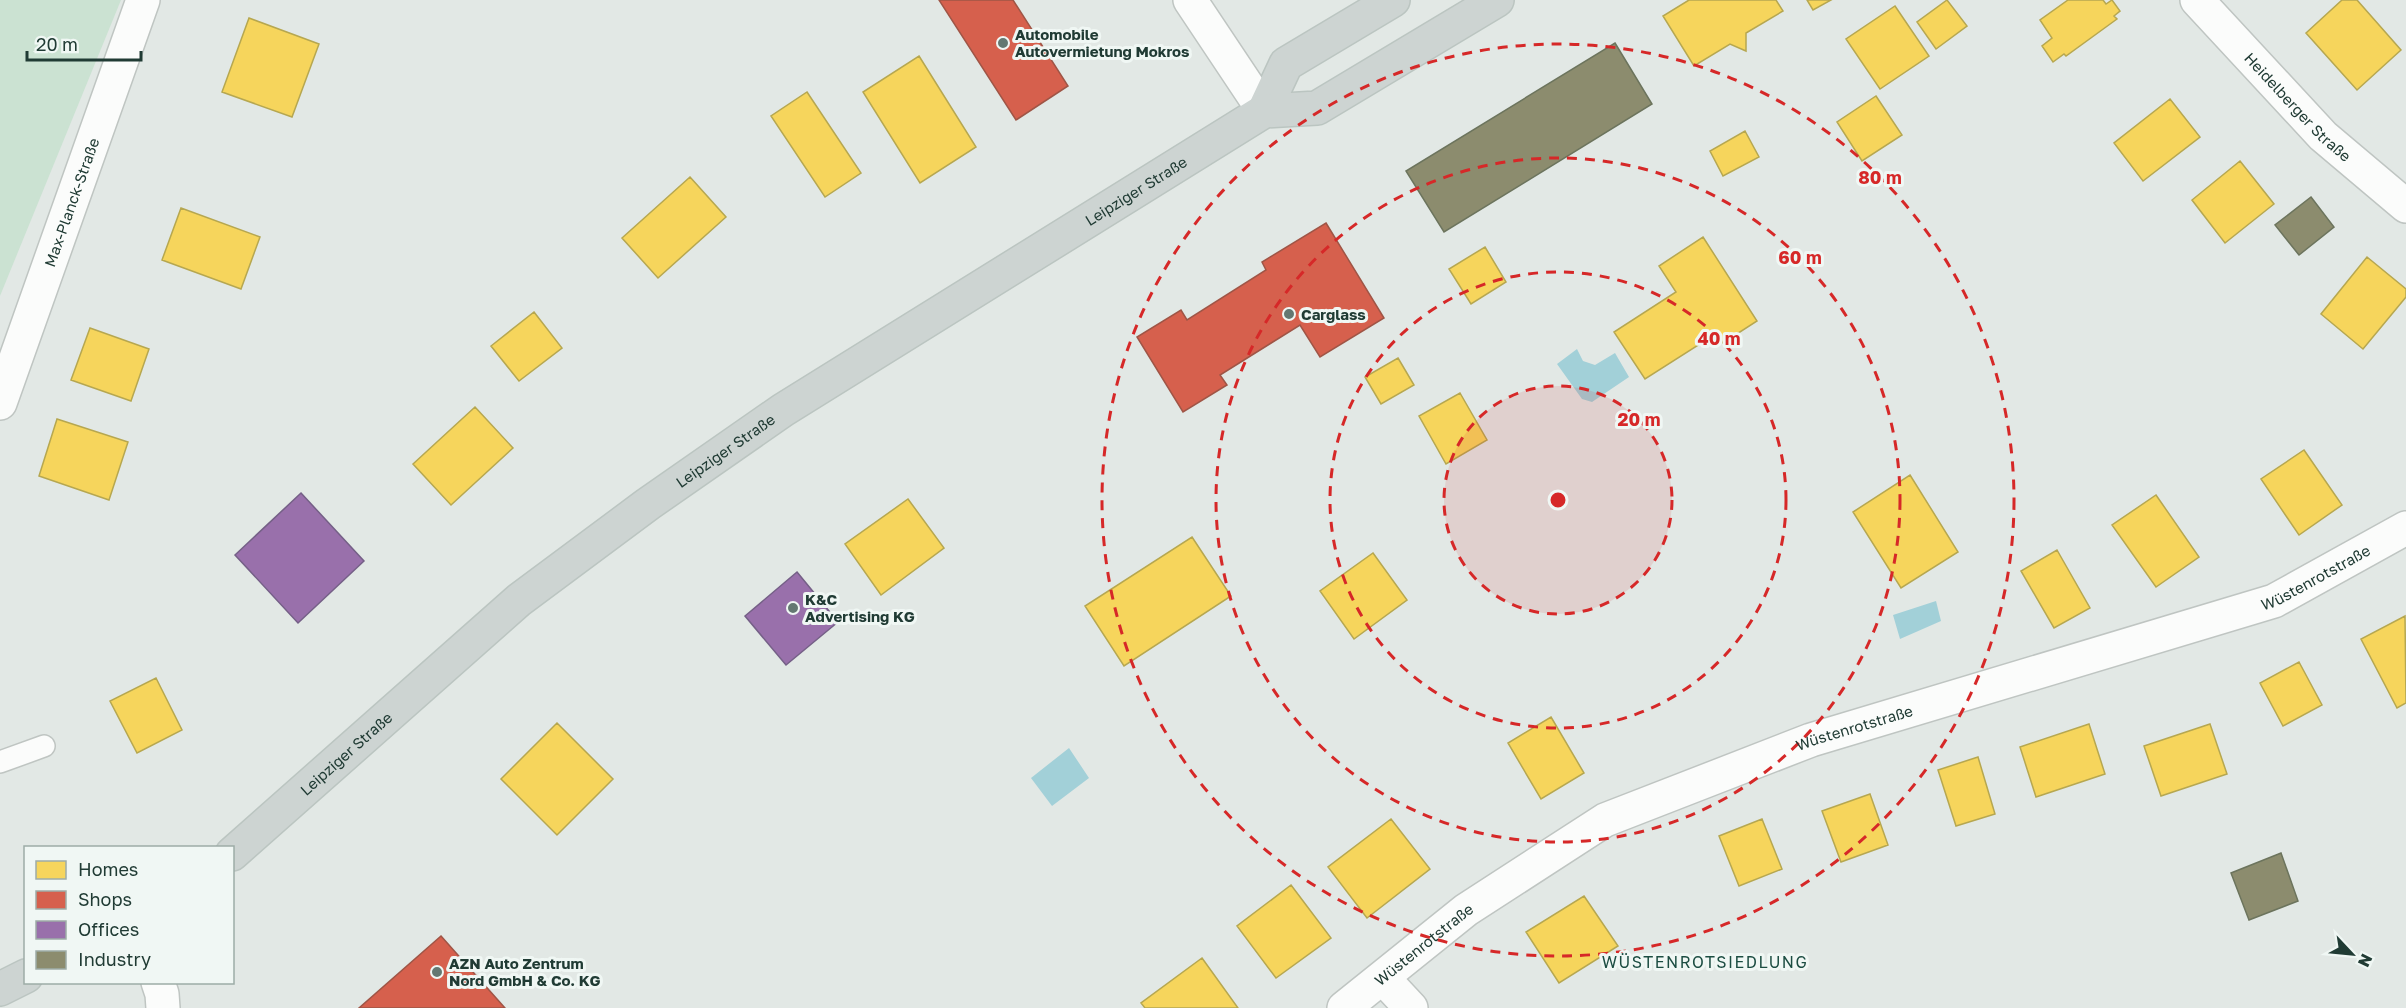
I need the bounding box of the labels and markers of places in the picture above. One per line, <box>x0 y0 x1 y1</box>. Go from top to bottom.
place label: Automobile Autovermietung Mokros <box>1015 25 1190 60</box>
marker: Automobile Autovermietung Mokros <box>996 36 1010 50</box>
place label: Carglass <box>1301 305 1366 323</box>
marker: Carglass <box>1282 307 1296 321</box>
centre of rings <box>1548 490 1568 510</box>
place label: K&C Advertising KG <box>805 590 915 625</box>
marker: K&C Advertising KG <box>786 601 800 615</box>
place label: AZN Auto Zentrum Nord GmbH & Co. KG <box>449 954 600 989</box>
marker: AZN Auto Zentrum Nord GmbH & Co. KG <box>430 965 444 979</box>

